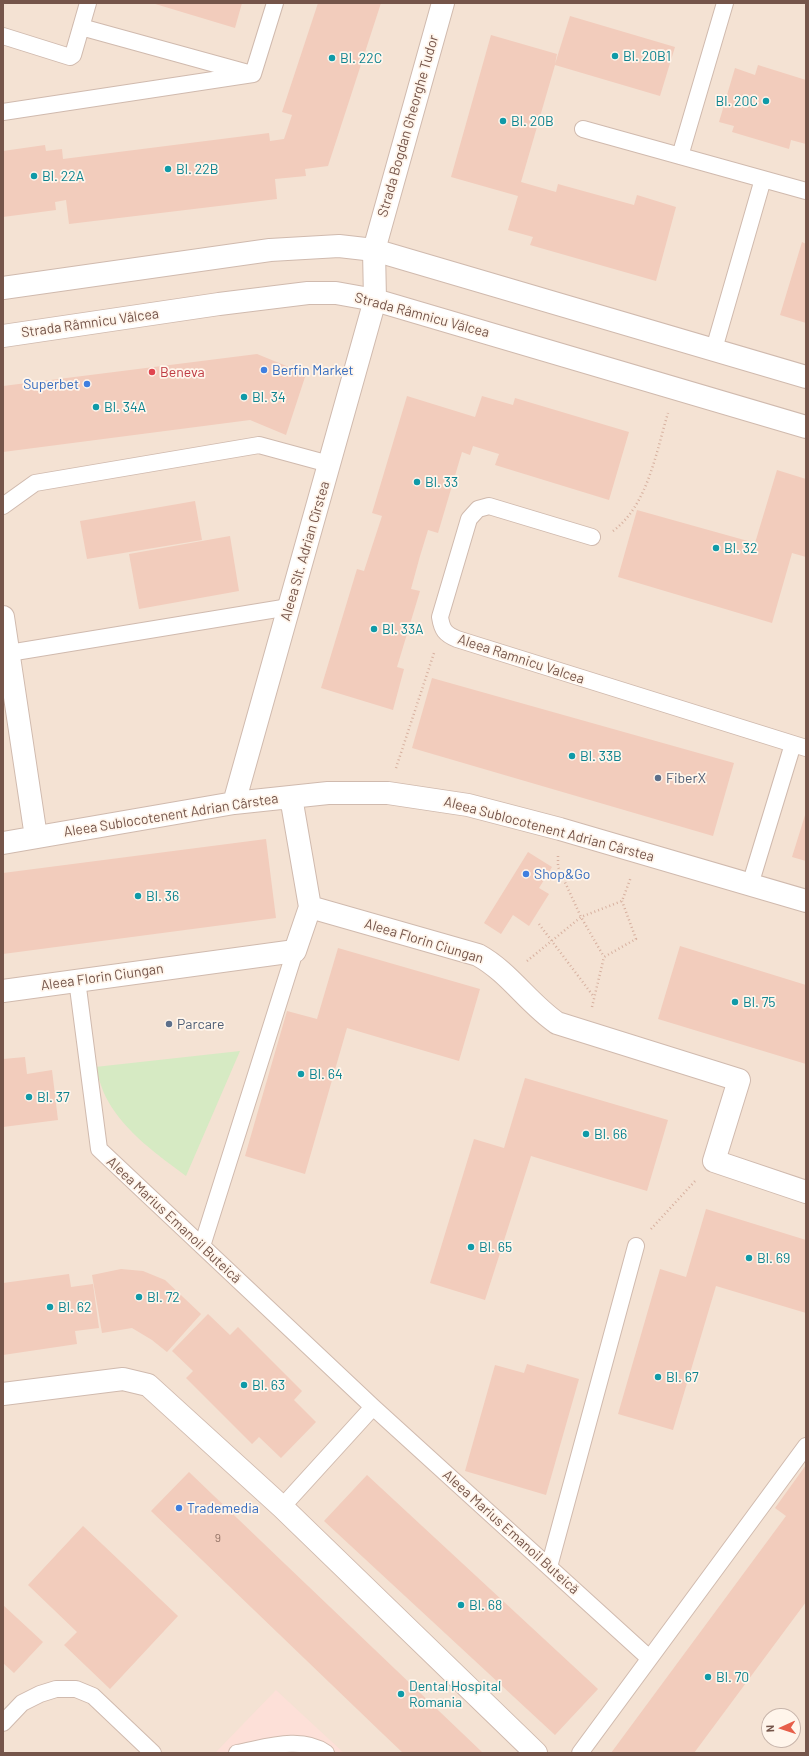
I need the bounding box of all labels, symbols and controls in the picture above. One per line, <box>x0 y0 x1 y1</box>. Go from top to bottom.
street label: Strada Bogdan Gheorghe Tudor <box>374 33 442 219</box>
place label: Bl. 20B1 <box>623 48 671 64</box>
place label: Bl. 22C <box>340 50 382 66</box>
marker: Bl. 20B1 <box>610 51 620 61</box>
marker: Bl. 22C <box>327 53 337 63</box>
place label: Bl. 20C <box>715 93 758 109</box>
marker: Bl. 20C <box>761 96 771 106</box>
place label: Bl. 20B <box>511 113 554 129</box>
marker: Bl. 20B <box>498 116 508 126</box>
place label: Bl. 22B <box>176 161 218 177</box>
marker: Bl. 22B <box>163 164 173 174</box>
place label: Bl. 22A <box>42 168 84 184</box>
marker: Bl. 22A <box>29 171 39 181</box>
street label: Strada Râmnicu Vâlcea <box>353 289 491 341</box>
street label: Strada Râmnicu Vâlcea <box>20 305 160 341</box>
place label: Berfin Market <box>272 362 354 378</box>
place label: Beneva <box>160 364 205 380</box>
marker: Berfin Market <box>259 365 269 375</box>
marker: Beneva <box>147 367 157 377</box>
place label: Superbet <box>23 376 79 392</box>
marker: Superbet <box>82 379 92 389</box>
place label: Bl. 34 <box>252 389 286 405</box>
marker: Bl. 34 <box>239 392 249 402</box>
place label: Bl. 34A <box>104 399 146 415</box>
marker: Bl. 34A <box>91 402 101 412</box>
place label: Bl. 33 <box>425 474 458 490</box>
marker: Bl. 33 <box>412 477 422 487</box>
street label: Aleea Slt. Adrian Cîrstea <box>277 479 333 623</box>
place label: Bl. 32 <box>724 540 757 556</box>
marker: Bl. 32 <box>711 543 721 553</box>
place label: Bl. 33A <box>382 621 424 637</box>
marker: Bl. 33A <box>369 624 379 634</box>
street label: Aleea Ramnicu Valcea <box>456 631 586 687</box>
place label: Bl. 33B <box>580 748 622 764</box>
marker: Bl. 33B <box>567 751 577 761</box>
place label: FiberX <box>666 770 706 786</box>
marker: FiberX <box>653 773 663 783</box>
street label: Aleea Sublocotenent Adrian Cârstea <box>62 790 280 840</box>
street label: Aleea Sublocotenent Adrian Cârstea <box>442 793 656 865</box>
place label: Shop&Go <box>534 866 590 882</box>
marker: Shop&Go <box>521 869 531 879</box>
place label: Bl. 36 <box>146 888 179 904</box>
marker: Bl. 36 <box>133 891 143 901</box>
street label: Aleea Florin Ciungan <box>362 915 486 967</box>
street label: Aleea Florin Ciungan <box>40 960 164 994</box>
place label: Bl. 75 <box>743 994 776 1010</box>
marker: Bl. 75 <box>730 997 740 1007</box>
place label: Parcare <box>177 1016 224 1032</box>
marker: Parcare <box>164 1019 174 1029</box>
place label: Bl. 64 <box>309 1066 343 1082</box>
marker: Bl. 64 <box>296 1069 306 1079</box>
place label: Bl. 37 <box>37 1089 70 1105</box>
marker: Bl. 37 <box>24 1092 34 1102</box>
place label: Bl. 66 <box>594 1126 627 1142</box>
marker: Bl. 66 <box>581 1129 591 1139</box>
street label: Aleea Marius Emanoil Buteică <box>103 1153 245 1287</box>
place label: Bl. 65 <box>479 1239 512 1255</box>
marker: Bl. 65 <box>466 1242 476 1252</box>
place label: Bl. 69 <box>757 1250 790 1266</box>
marker: Bl. 69 <box>744 1253 754 1263</box>
place label: Bl. 72 <box>147 1289 180 1305</box>
marker: Bl. 72 <box>134 1292 144 1302</box>
place label: Bl. 62 <box>58 1299 91 1315</box>
marker: Bl. 62 <box>45 1302 55 1312</box>
place label: Bl. 67 <box>666 1369 699 1385</box>
marker: Bl. 67 <box>653 1372 663 1382</box>
place label: Bl. 63 <box>252 1377 285 1393</box>
marker: Bl. 63 <box>239 1380 249 1390</box>
street label: Aleea Marius Emanoil Buteică <box>439 1466 583 1598</box>
place label: Trademedia <box>187 1500 259 1516</box>
marker: Trademedia <box>174 1503 184 1513</box>
house number: 9 <box>215 1531 221 1545</box>
place label: Bl. 68 <box>469 1597 502 1613</box>
marker: Bl. 68 <box>456 1600 466 1610</box>
place label: Bl. 70 <box>716 1669 749 1685</box>
marker: Bl. 70 <box>703 1672 713 1682</box>
place label: Dental Hospital Romania <box>409 1678 501 1710</box>
marker: Dental Hospital Romania <box>396 1689 406 1699</box>
north arrow <box>761 1708 801 1748</box>
text: N <box>763 1725 776 1733</box>

